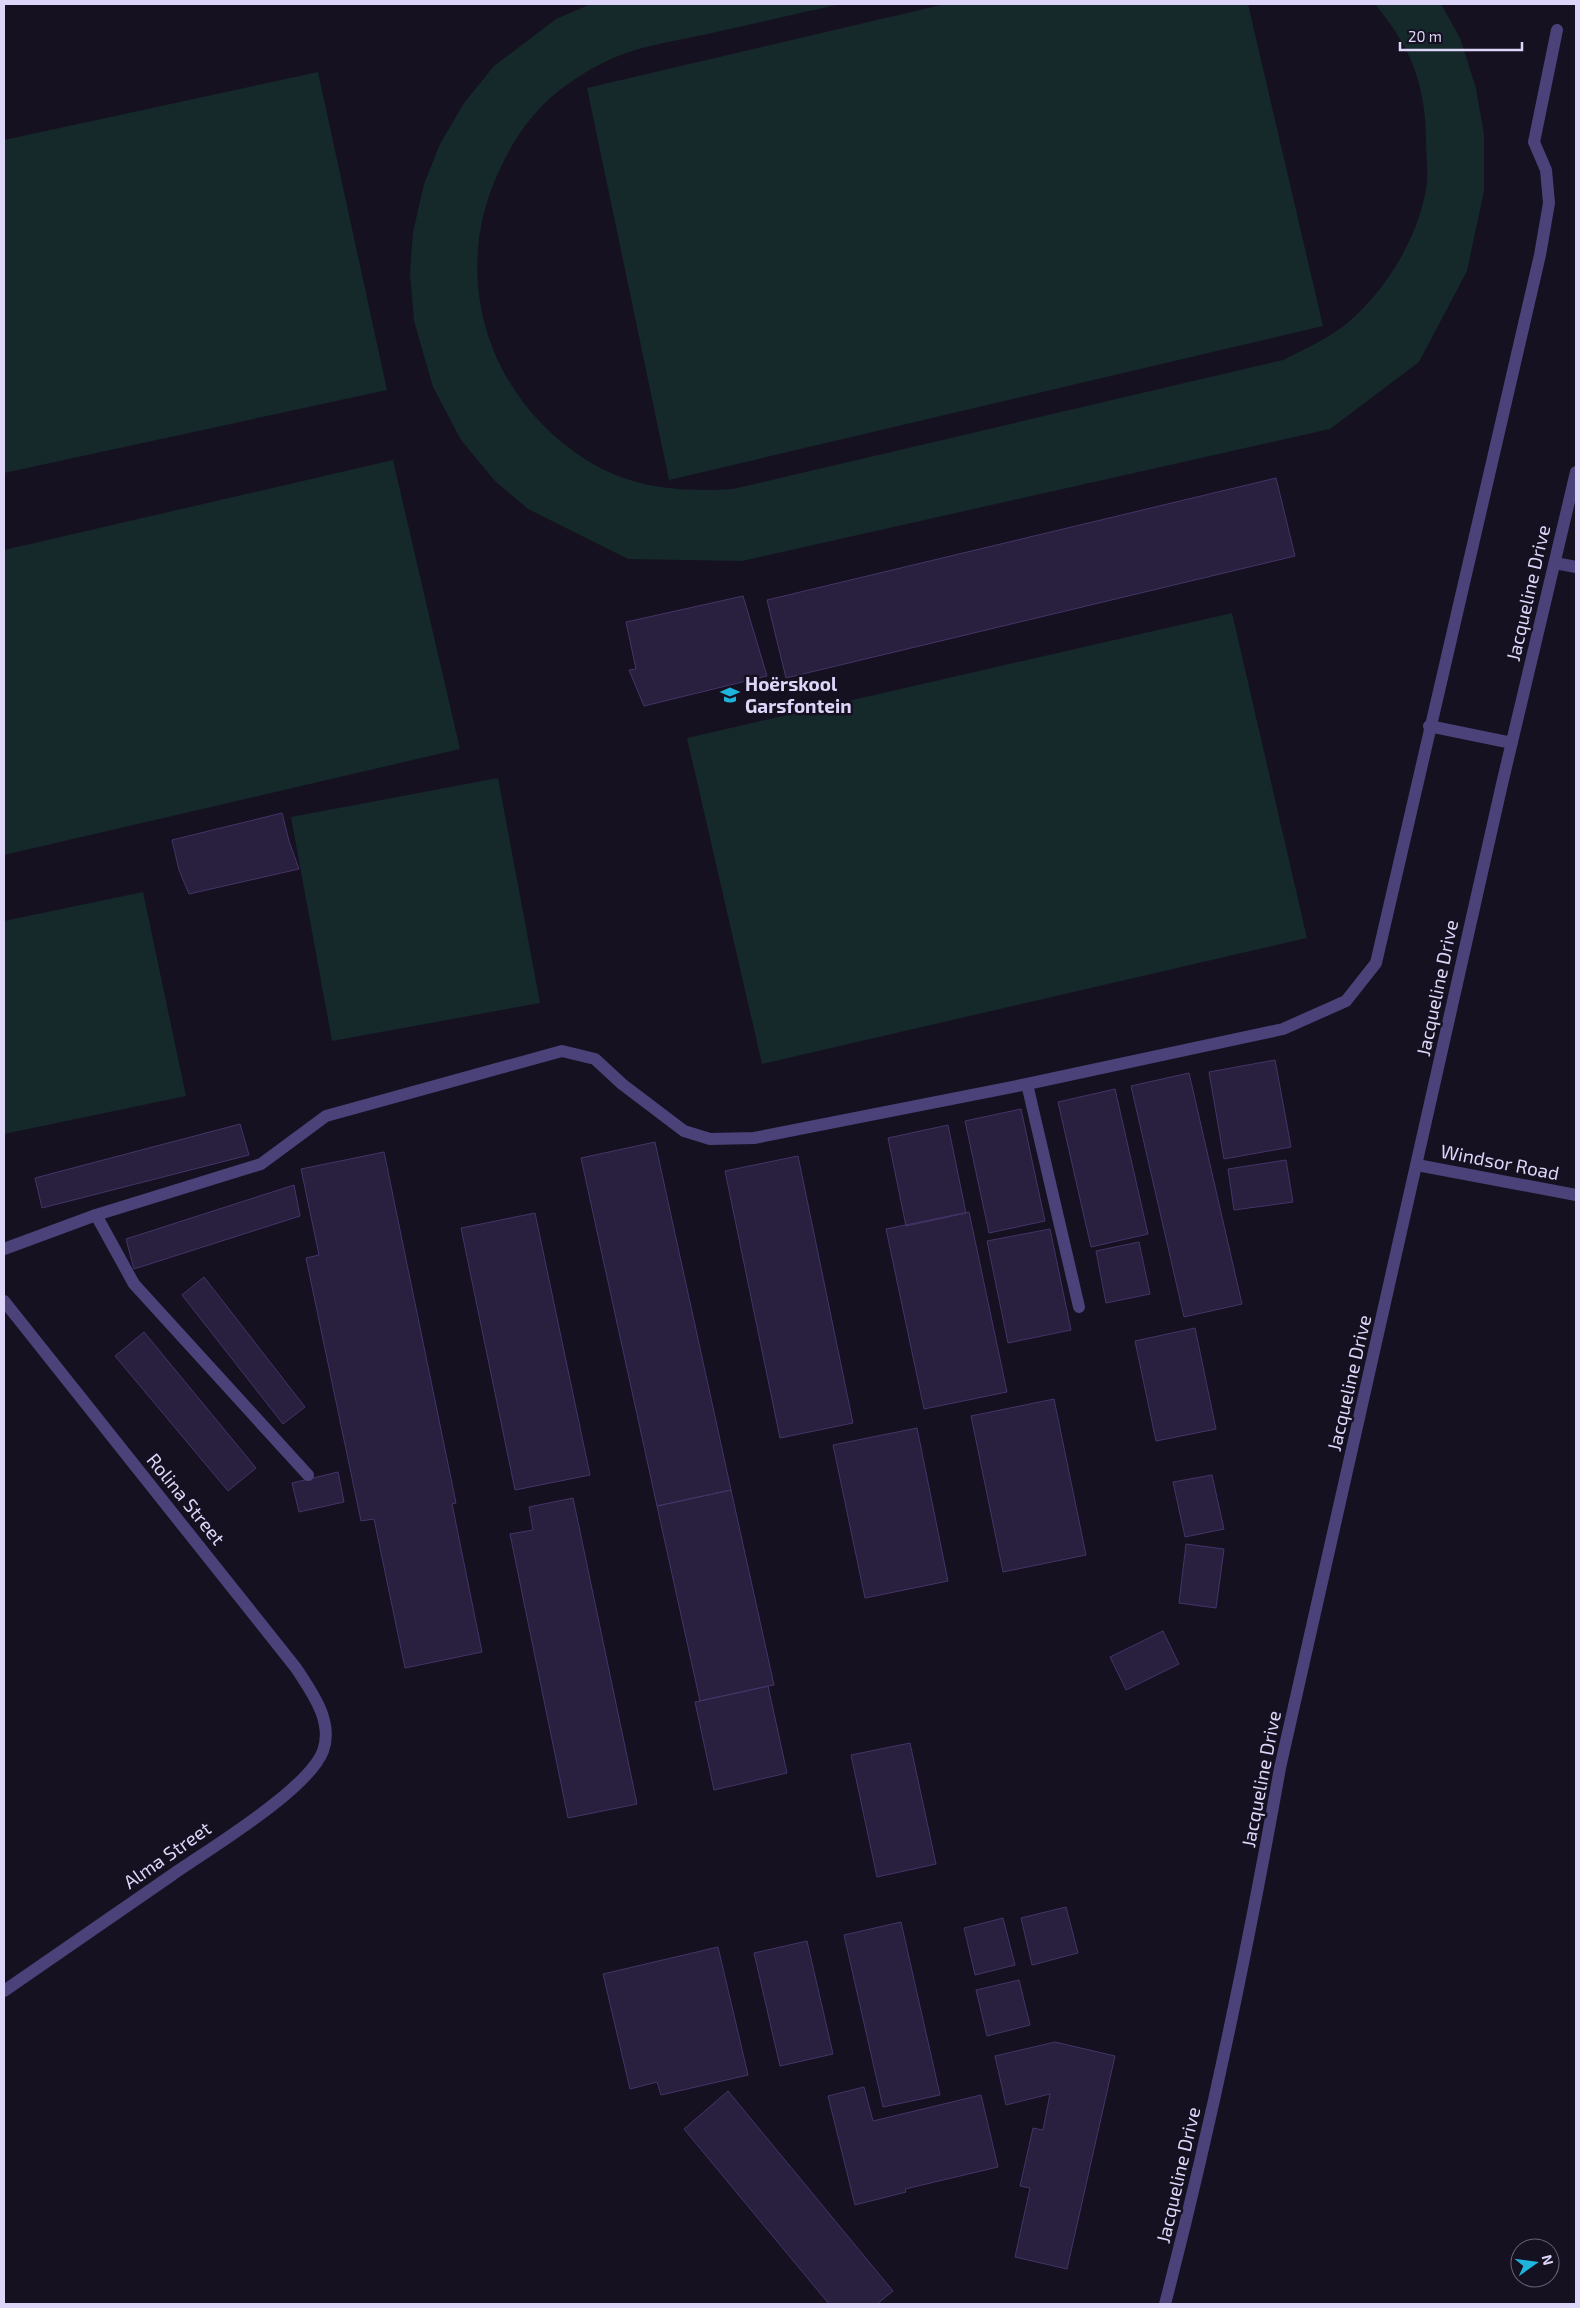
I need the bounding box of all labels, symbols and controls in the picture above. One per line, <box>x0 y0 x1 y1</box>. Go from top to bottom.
scale bar <box>1400 20 1522 52</box>
text: 20 m <box>1408 27 1442 45</box>
street label: Jacqueline Drive <box>1501 523 1554 663</box>
place label: Hoërskool Garsfontein <box>745 672 852 717</box>
school or university icon: Hoërskool Garsfontein <box>719 684 741 706</box>
street label: Jacqueline Drive <box>1411 918 1462 1058</box>
street label: Windsor Road <box>1439 1139 1561 1184</box>
street label: Jacqueline Drive <box>1322 1313 1375 1453</box>
street label: Rolina Street <box>142 1448 230 1549</box>
street label: Jacqueline Drive <box>1236 1709 1285 1849</box>
street label: Alma Street <box>119 1816 215 1893</box>
street label: Jacqueline Drive <box>1151 2105 1204 2245</box>
north arrow <box>1510 2238 1560 2288</box>
text: N <box>1539 2253 1558 2267</box>

